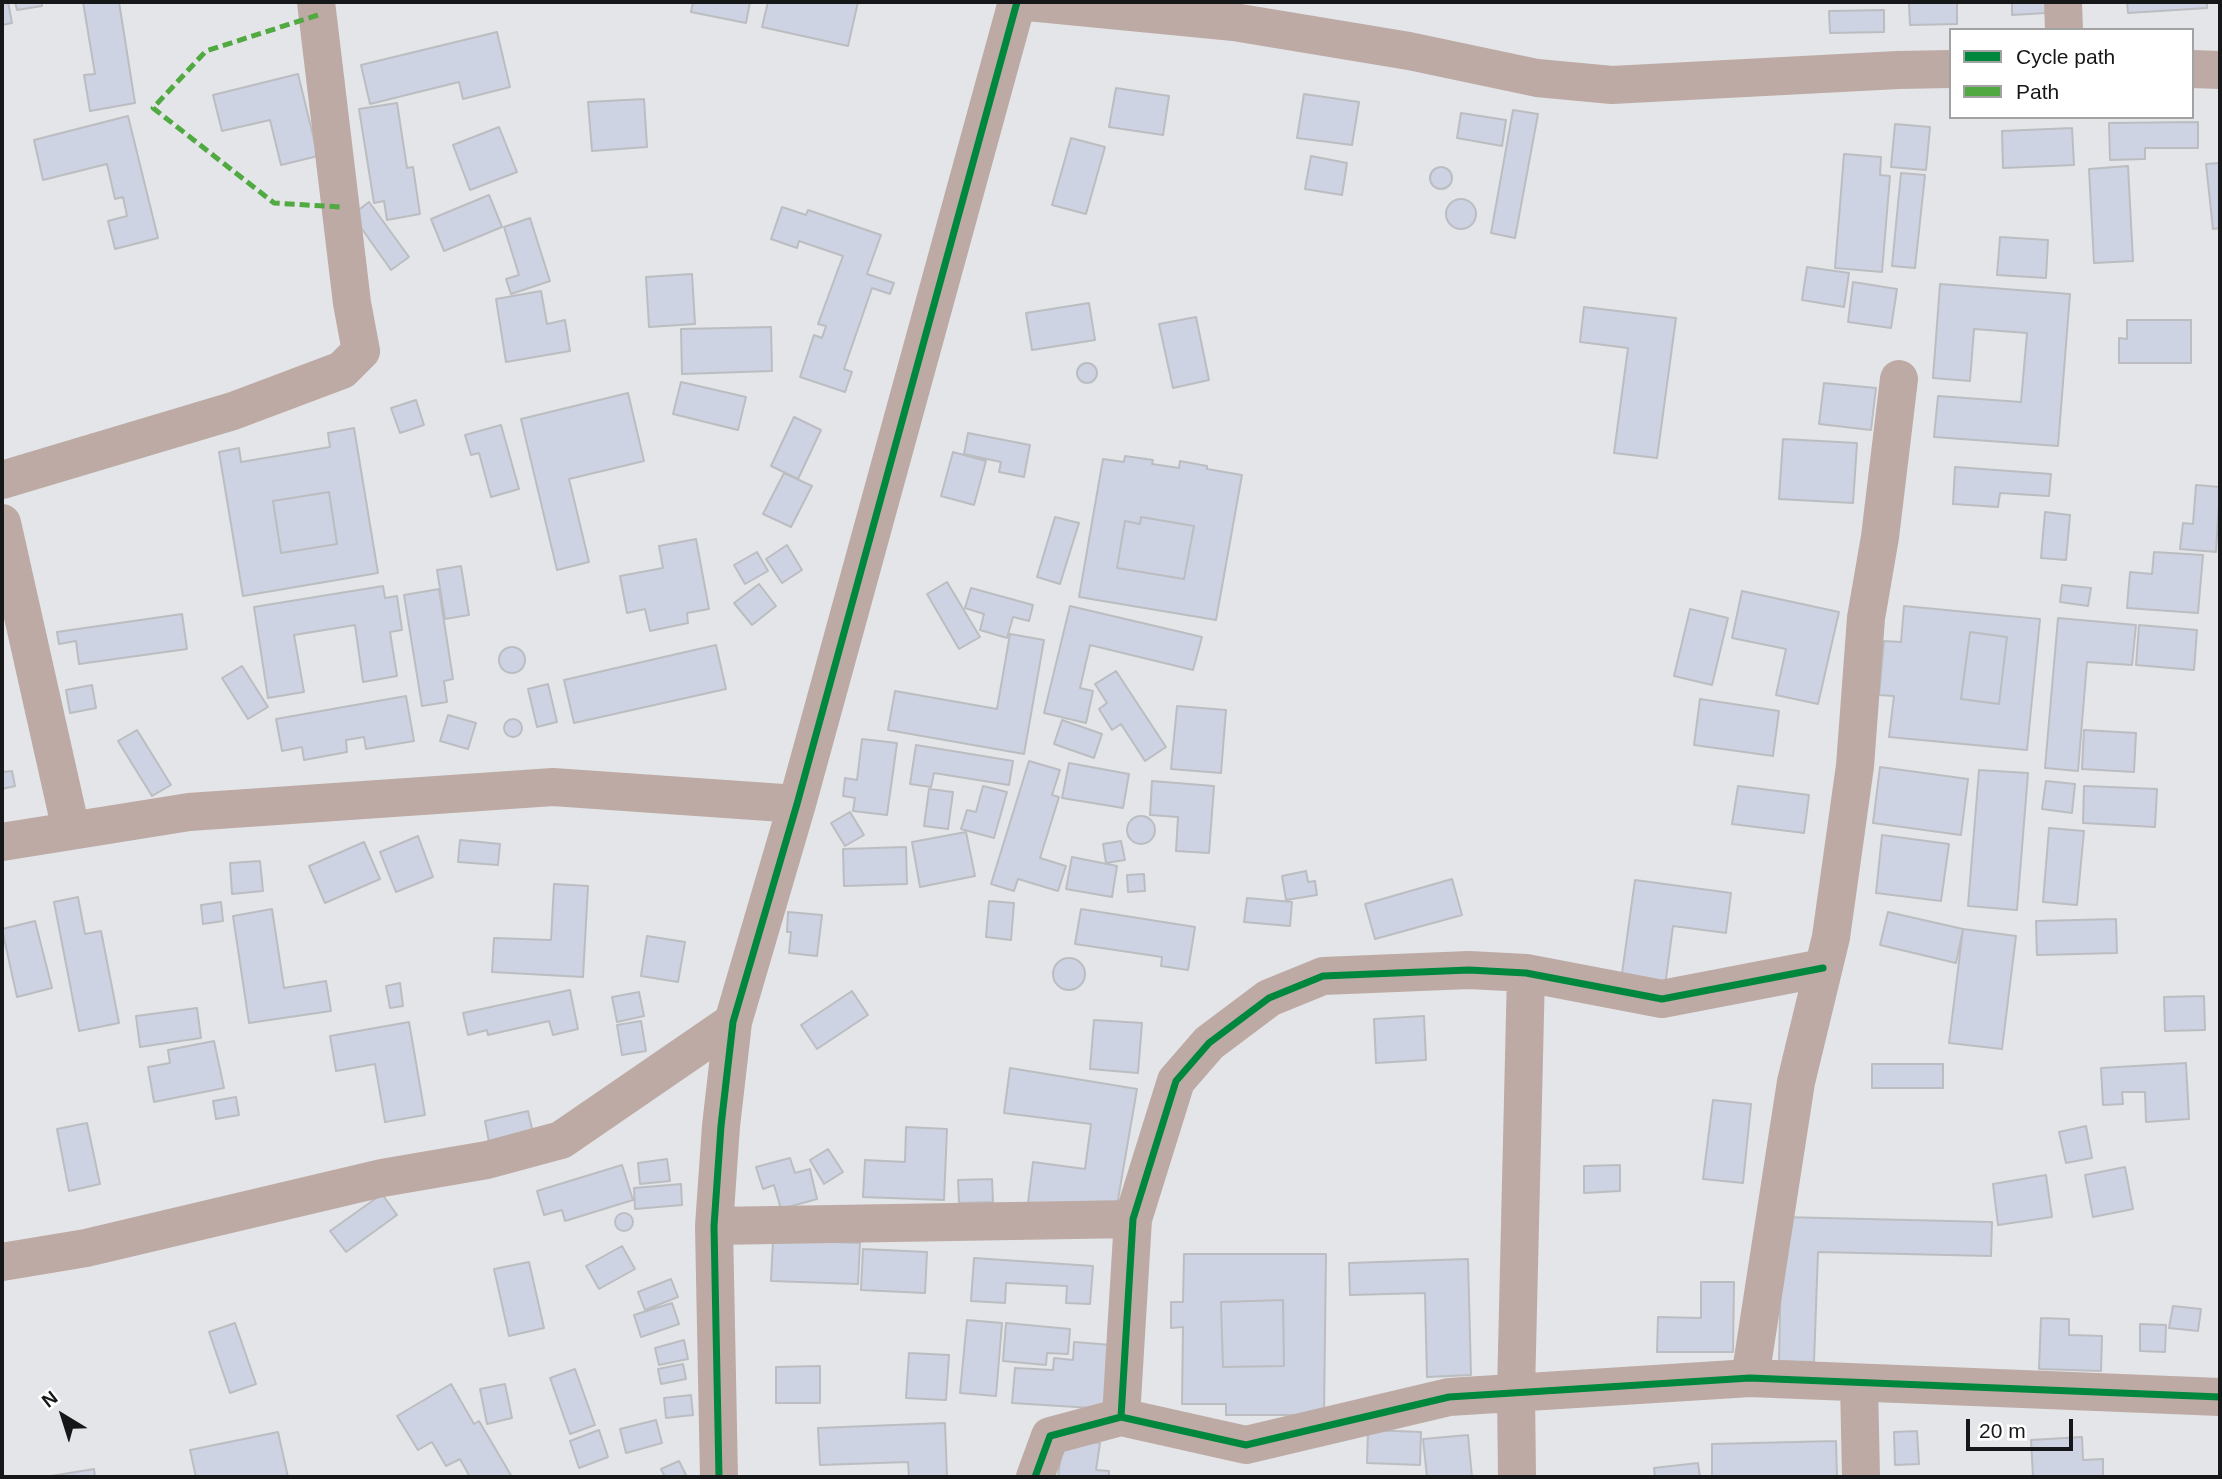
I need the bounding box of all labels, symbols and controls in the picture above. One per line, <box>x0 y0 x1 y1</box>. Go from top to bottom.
legend <box>1949 28 2194 119</box>
text: Cycle path <box>2016 45 2115 68</box>
text: Path <box>2016 80 2059 103</box>
north arrow <box>28 1381 98 1451</box>
text: N <box>38 1387 62 1412</box>
scale bar <box>1970 1406 2077 1450</box>
text: 20 m <box>1979 1419 2026 1442</box>

